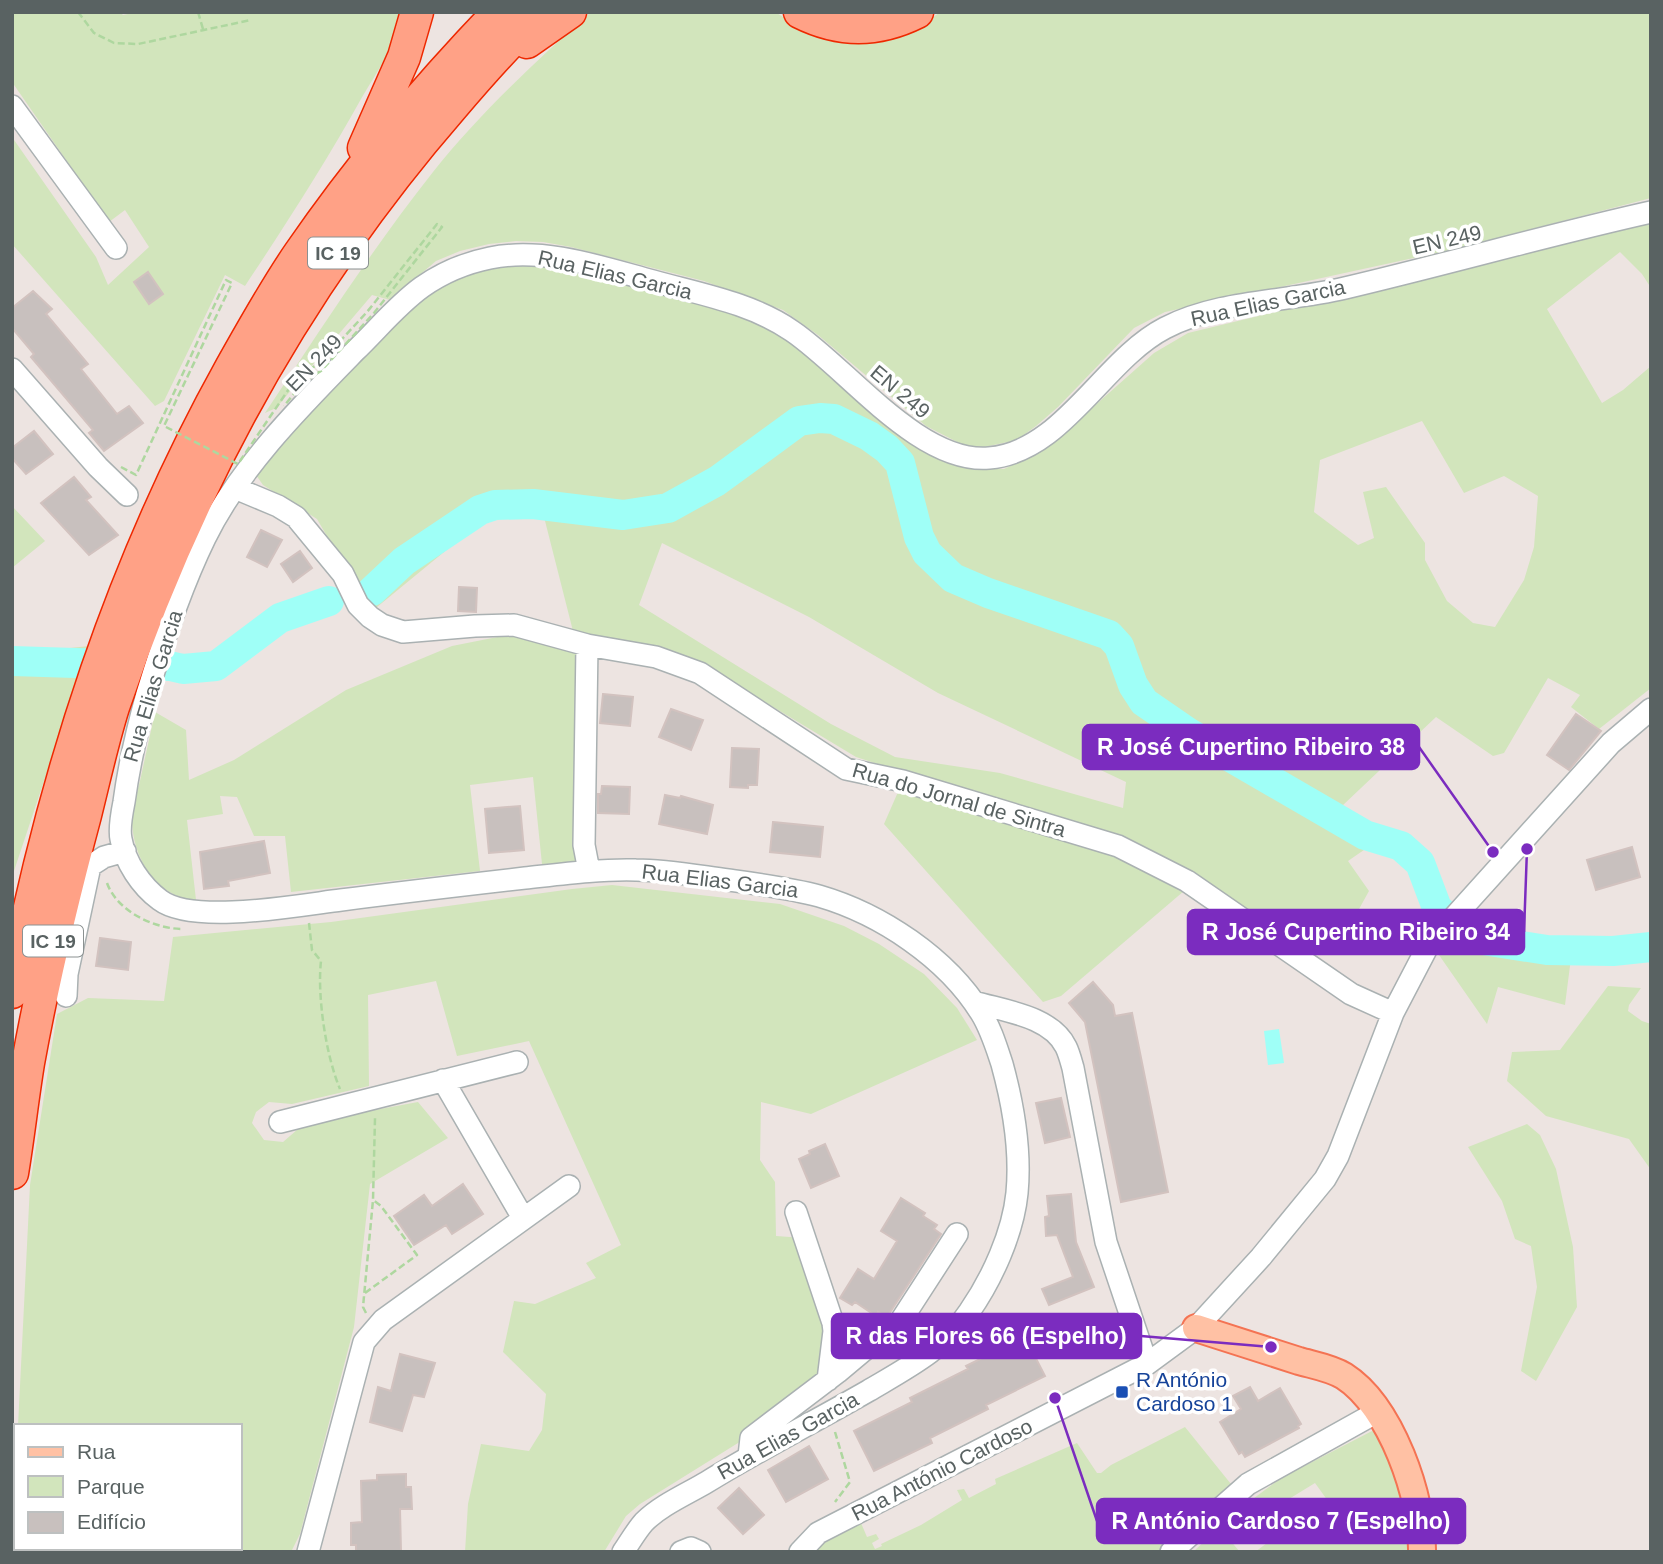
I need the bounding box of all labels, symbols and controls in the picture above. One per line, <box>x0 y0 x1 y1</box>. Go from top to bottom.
street label: EN 249 <box>1410 220 1484 259</box>
road number: IC 19 <box>308 238 368 268</box>
street label: Rua Elias Garcia <box>536 246 695 304</box>
street label: Rua Elias Garcia <box>1188 275 1348 330</box>
street label: EN 249 <box>281 329 346 396</box>
street label: EN 249 <box>866 360 935 423</box>
street label: Rua Elias Garcia <box>118 607 187 765</box>
callout: R José Cupertino Ribeiro 38 <box>1083 725 1419 769</box>
text: R José Cupertino Ribeiro 38 <box>1097 734 1405 760</box>
street label: Rua do Jornal de Sintra <box>850 758 1069 841</box>
street label: Rua Elias Garcia <box>640 859 800 902</box>
callout: R José Cupertino Ribeiro 34 <box>1188 910 1524 954</box>
text: R José Cupertino Ribeiro 34 <box>1202 919 1510 945</box>
road number: IC 19 <box>23 925 83 956</box>
callout: R das Flores 66 (Espelho) <box>832 1314 1141 1358</box>
text: R das Flores 66 (Espelho) <box>845 1323 1127 1349</box>
place label: R António Cardoso 1 <box>1136 1368 1233 1415</box>
marker: R António Cardoso 1 <box>1114 1384 1130 1400</box>
street label: Rua Elias Garcia <box>713 1387 863 1484</box>
street label: Rua António Cardoso <box>848 1414 1036 1525</box>
legend <box>14 1424 242 1550</box>
text: Rua <box>77 1440 116 1463</box>
text: Parque <box>77 1475 145 1498</box>
callout: R António Cardoso 7 (Espelho) <box>1097 1499 1465 1543</box>
text: R António Cardoso 7 (Espelho) <box>1111 1508 1451 1534</box>
text: Edifício <box>77 1510 146 1533</box>

